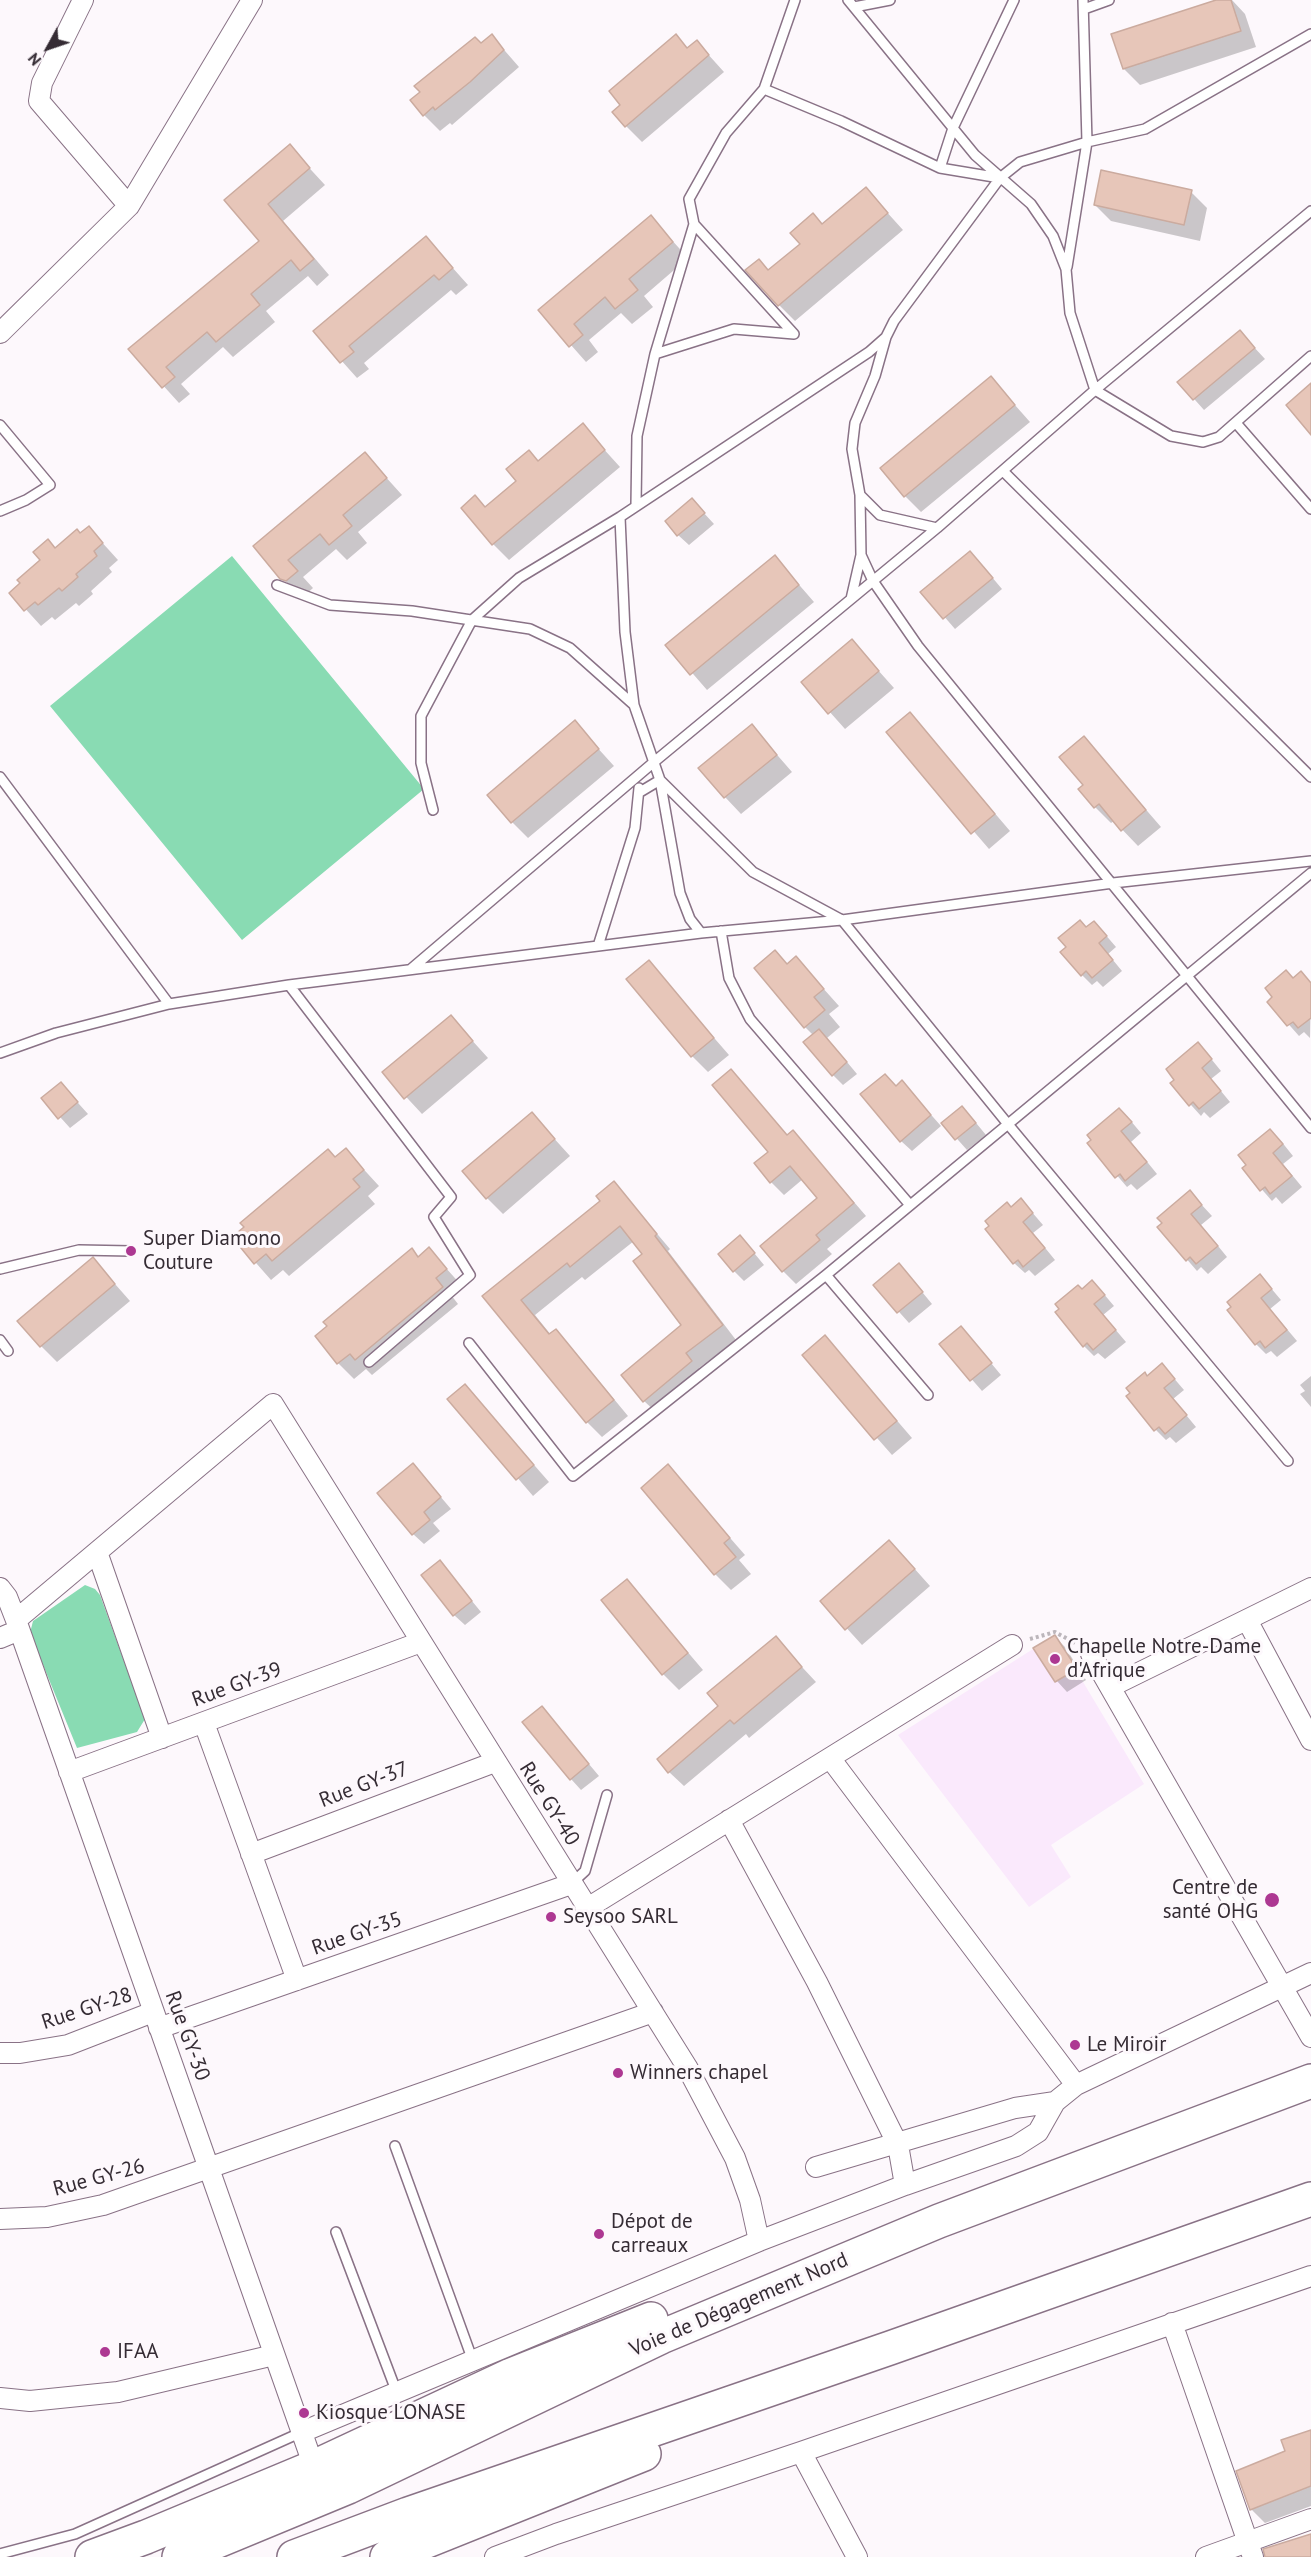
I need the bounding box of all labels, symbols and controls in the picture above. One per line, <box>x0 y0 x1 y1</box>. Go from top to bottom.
north arrow <box>18 18 78 78</box>
text: N <box>23 49 45 70</box>
place label: Super Diamono Couture <box>143 1226 281 1276</box>
marker: Super Diamono Couture <box>124 1244 138 1258</box>
place label: Chapelle Notre-Dame d'Afrique <box>1067 1634 1261 1684</box>
marker: Chapelle Notre-Dame d'Afrique <box>1048 1652 1062 1666</box>
street label: Rue GY-39 <box>189 1657 285 1713</box>
street label: Rue GY-37 <box>316 1756 412 1814</box>
street label: Rue GY-40 <box>514 1758 584 1850</box>
place label: Centre de santé OHG <box>1163 1875 1258 1925</box>
marker: Centre de santé OHG <box>1263 1891 1281 1909</box>
place label: Seysoo SARL <box>563 1904 678 1930</box>
street label: Rue GY-35 <box>309 1907 405 1961</box>
marker: Seysoo SARL <box>544 1910 558 1924</box>
street label: Rue GY-28 <box>39 1983 135 2035</box>
street label: Rue GY-30 <box>159 1988 215 2084</box>
place label: Le Miroir <box>1087 2032 1166 2058</box>
marker: Le Miroir <box>1068 2038 1082 2052</box>
place label: Winners chapel <box>630 2060 768 2086</box>
marker: Winners chapel <box>611 2066 625 2080</box>
street label: Rue GY-26 <box>51 2154 147 2202</box>
place label: Dépot de carreaux <box>611 2209 693 2259</box>
marker: Dépot de carreaux <box>592 2227 606 2241</box>
street label: Voie de Dégagement Nord <box>626 2247 852 2363</box>
place label: IFAA <box>117 2339 159 2365</box>
marker: IFAA <box>98 2345 112 2359</box>
place label: Kiosque LONASE <box>316 2400 466 2426</box>
marker: Kiosque LONASE <box>297 2406 311 2420</box>

